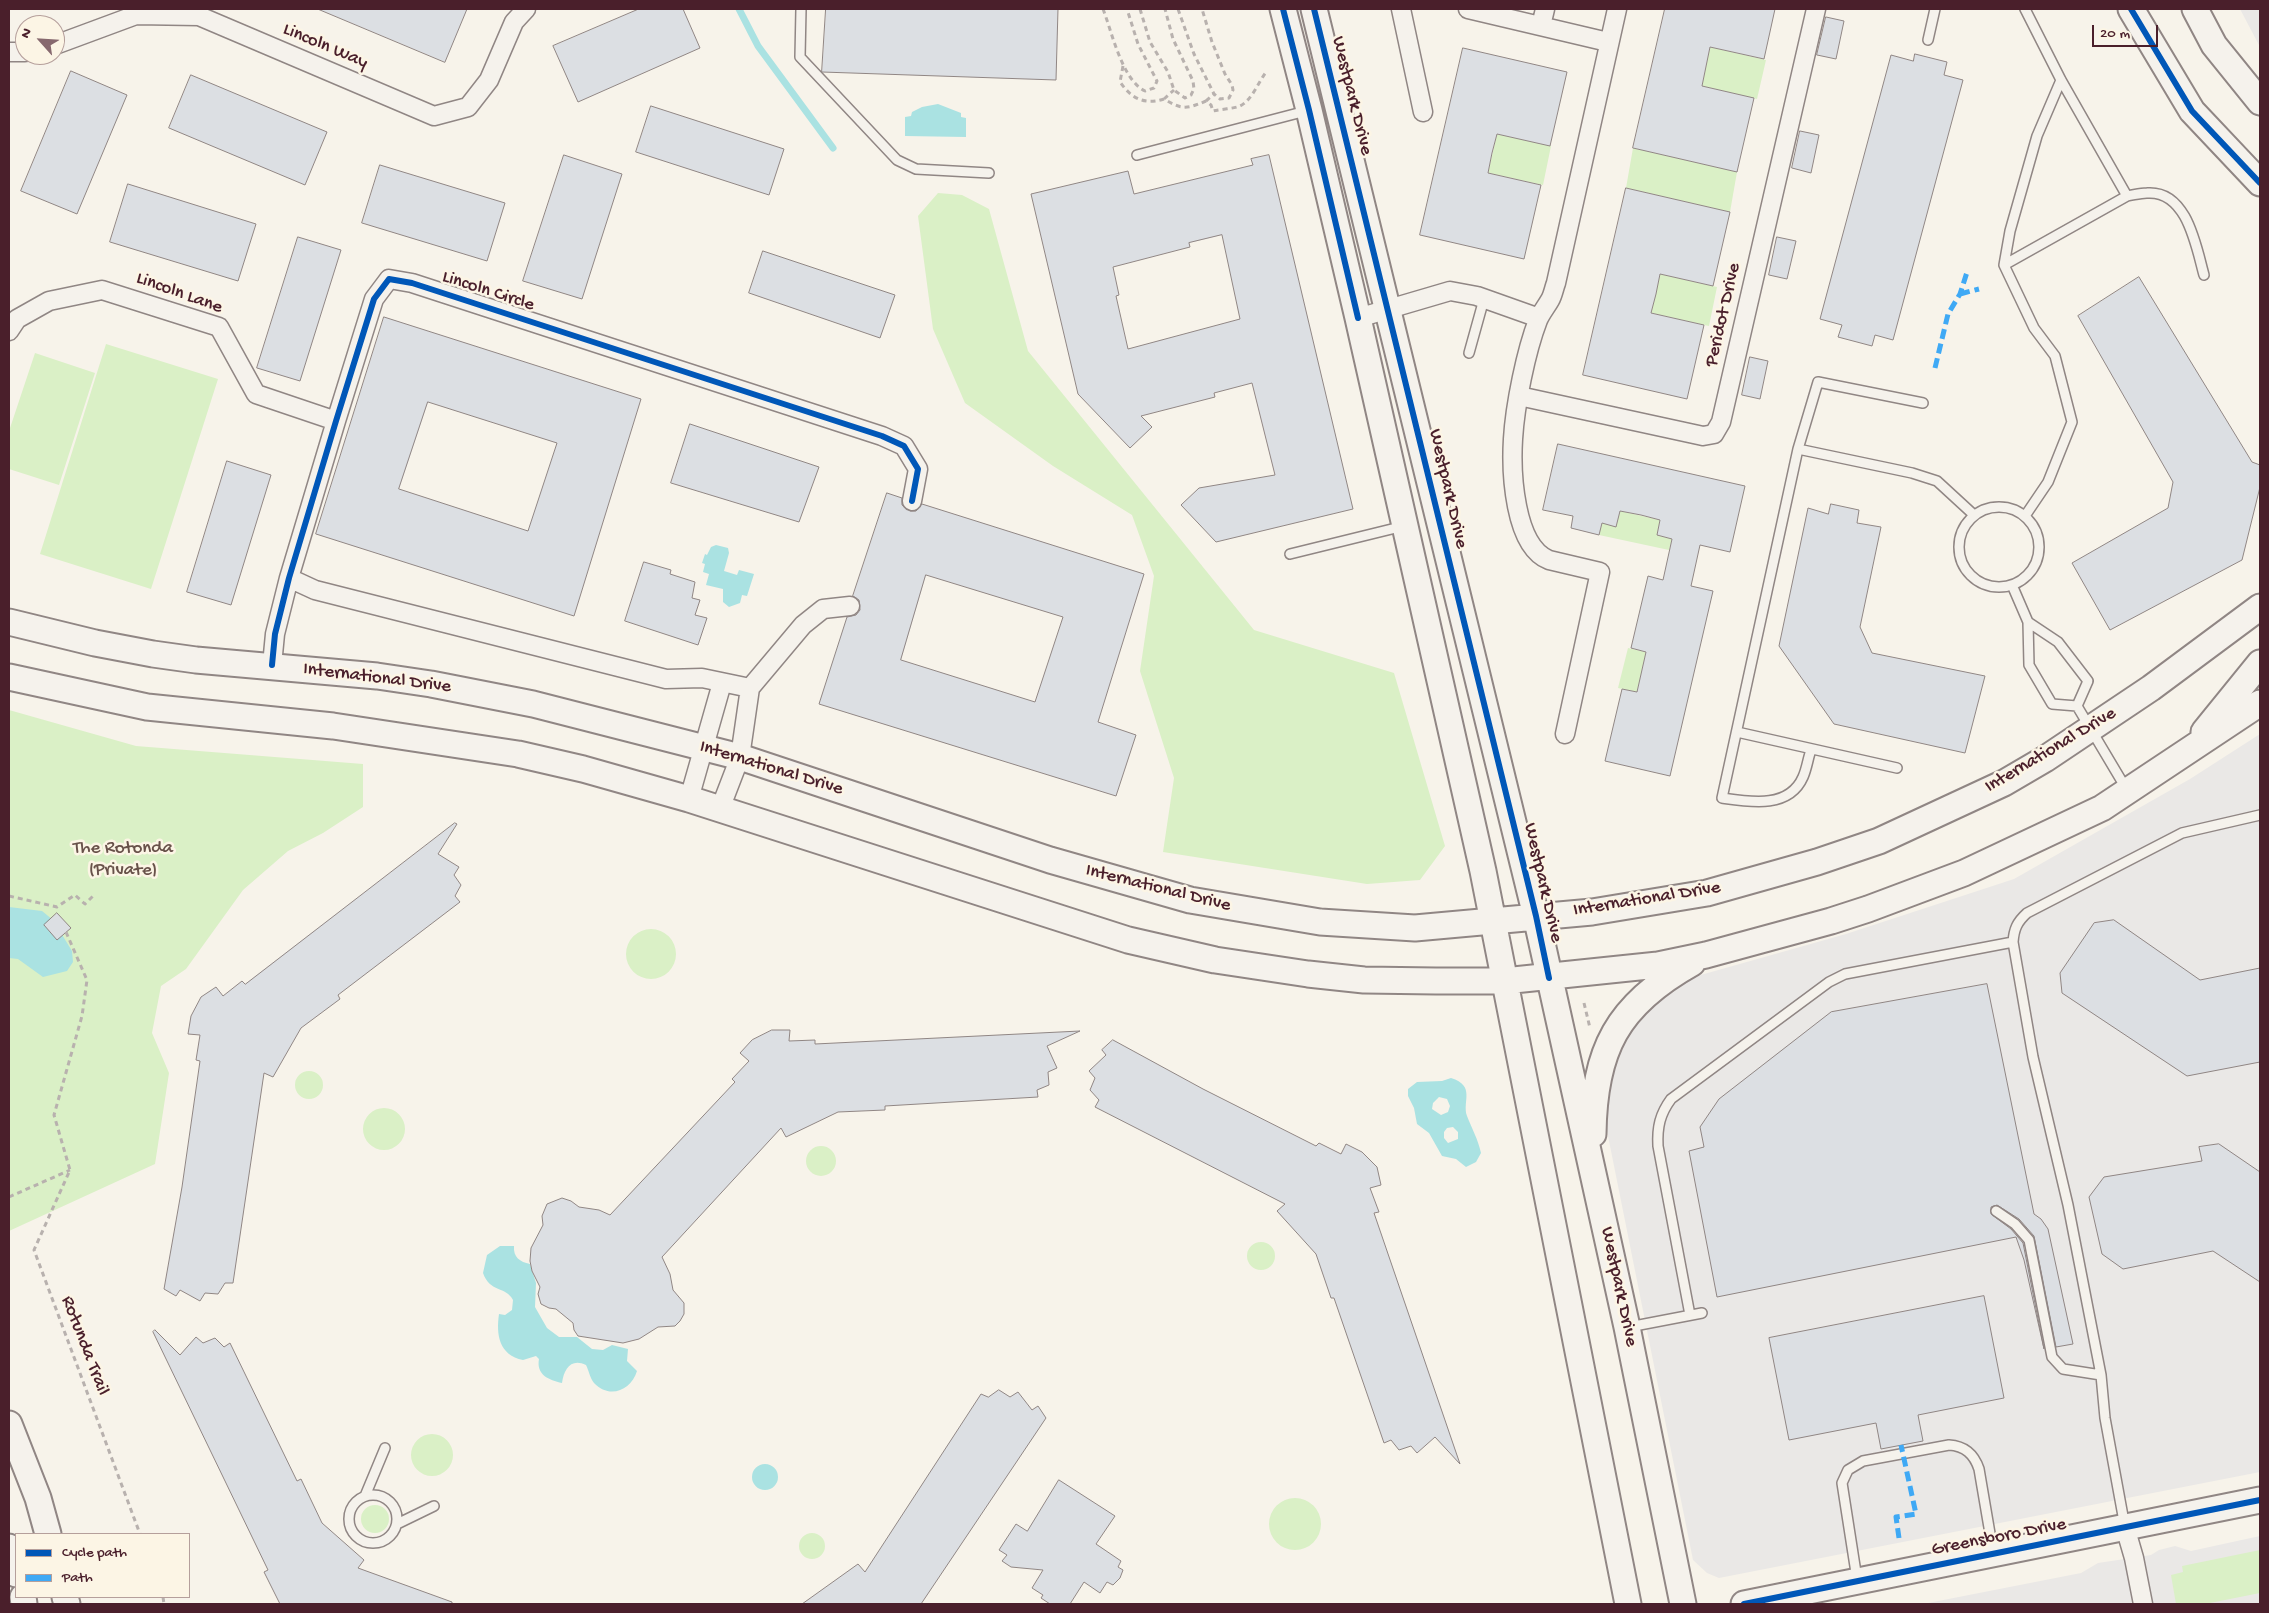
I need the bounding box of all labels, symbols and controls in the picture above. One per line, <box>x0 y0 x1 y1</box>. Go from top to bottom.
north arrow <box>15 15 65 65</box>
scale bar <box>2094 15 2160 47</box>
street label: Lincoln Way <box>279 19 371 75</box>
text: 20 m <box>2100 25 2130 43</box>
text: N <box>17 26 37 41</box>
street label: Westpark Drive <box>1325 34 1377 158</box>
street label: Peridot Drive <box>1701 261 1747 369</box>
street label: Lincoln Circle <box>439 266 537 318</box>
street label: Lincoln Lane <box>133 268 225 320</box>
street label: Westpark Drive <box>1422 427 1472 551</box>
street label: International Drive <box>302 659 452 699</box>
street label: International Drive <box>1981 703 2121 799</box>
street label: International Drive <box>696 736 846 802</box>
street label: Westpark Drive <box>1517 821 1567 945</box>
park label: The Rotonda (Private) <box>73 838 173 882</box>
street label: International Drive <box>1083 860 1233 918</box>
street label: International Drive <box>1572 877 1722 923</box>
street label: Westpark Drive <box>1594 1225 1642 1349</box>
street label: Rotunda Trail <box>55 1293 113 1399</box>
street label: Greensboro Drive <box>1930 1514 2068 1562</box>
legend <box>15 1533 190 1598</box>
text: Cycle path <box>62 1544 127 1562</box>
text: Path <box>62 1569 93 1587</box>

